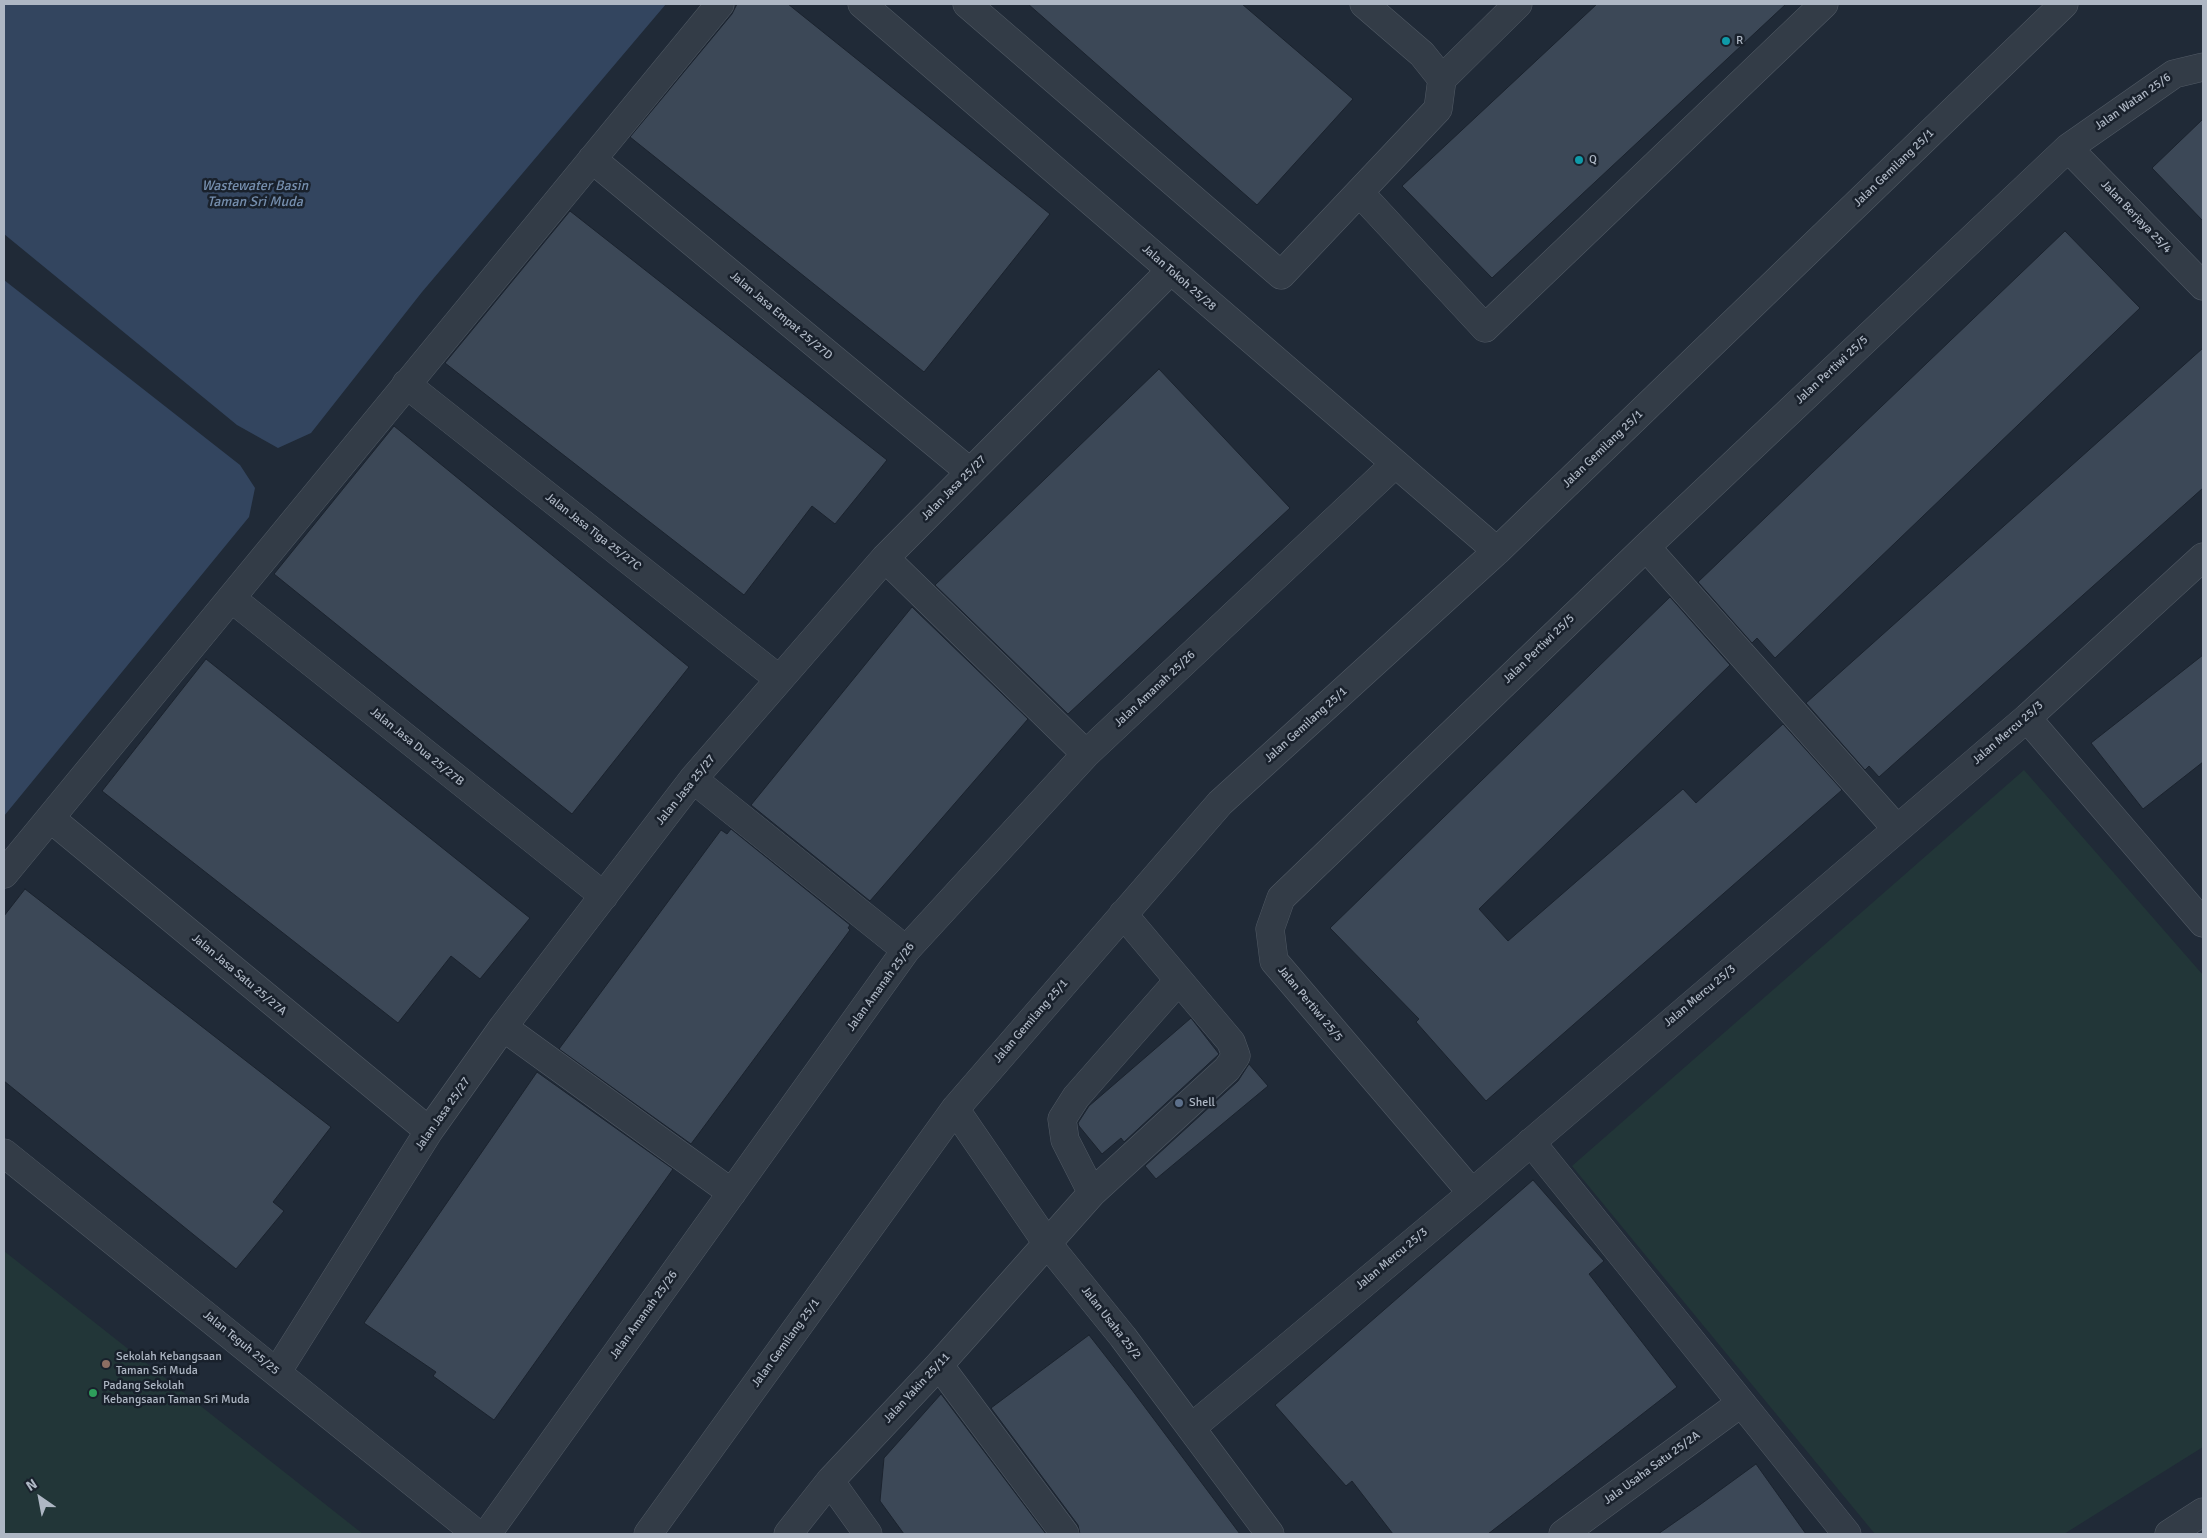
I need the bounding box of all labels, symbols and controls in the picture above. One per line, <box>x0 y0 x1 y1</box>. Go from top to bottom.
place label: R <box>1736 34 1743 48</box>
marker: R <box>1720 35 1732 47</box>
street label: Jalan Watan 25/6 <box>2092 70 2174 134</box>
street label: Jalan Gemilang 25/1 <box>1851 126 1937 210</box>
place label: Q <box>1589 153 1597 167</box>
marker: Q <box>1573 154 1585 166</box>
water label: Wastewater Basin Taman Sri Muda <box>202 178 308 210</box>
street label: Jalan Berjaya 25/4 <box>2098 178 2174 256</box>
street label: Jalan Tokoh 25/28 <box>1139 242 1219 314</box>
street label: Jalan Jasa Empat 25/27D <box>727 269 835 363</box>
street label: Jalan Pertiwi 25/5 <box>1793 333 1871 407</box>
street label: Jalan Gemilang 25/1 <box>1560 407 1646 491</box>
street label: Jalan Jasa 25/27 <box>918 452 990 524</box>
street label: Jalan Jasa Tiga 25/27C <box>542 490 644 574</box>
street label: Jalan Pertiwi 25/5 <box>1500 611 1578 687</box>
street label: Jalan Amanah 25/26 <box>1111 648 1199 730</box>
street label: Jalan Gemilang 25/1 <box>1262 684 1350 766</box>
street label: Jalan Mercu 25/3 <box>1970 698 2046 768</box>
street label: Jalan Jasa Dua 25/27B <box>367 705 467 789</box>
street label: Jalan Jasa 25/27 <box>653 752 719 828</box>
street label: Jalan Jasa Satu 25/27A <box>189 931 289 1019</box>
street label: Jalan Amanah 25/26 <box>844 940 918 1034</box>
street label: Jalan Mercu 25/3 <box>1661 962 1739 1030</box>
street label: Jalan Pertiwi 25/5 <box>1274 963 1346 1045</box>
street label: Jalan Gemilang 25/1 <box>991 976 1071 1066</box>
street label: Jalan Jasa 25/27 <box>412 1075 474 1153</box>
place label: Shell <box>1189 1096 1215 1110</box>
marker: Shell <box>1173 1097 1185 1109</box>
street label: Jalan Mercu 25/3 <box>1353 1225 1431 1293</box>
street label: Jalan Amanah 25/26 <box>607 1268 681 1362</box>
street label: Jalan Usaha 25/2 <box>1078 1284 1144 1362</box>
street label: Jalan Gemilang 25/1 <box>749 1296 823 1390</box>
street label: Jalan Teguh 25/25 <box>200 1308 282 1378</box>
place label: Sekolah Kebangsaan Taman Sri Muda <box>116 1350 222 1378</box>
street label: Jalan Yakin 25/11 <box>881 1350 953 1426</box>
marker: Sekolah Kebangsaan Taman Sri Muda <box>100 1358 112 1370</box>
place label: Padang Sekolah Kebangsaan Taman Sri Muda <box>103 1379 250 1407</box>
marker: Padang Sekolah Kebangsaan Taman Sri Muda <box>87 1387 99 1399</box>
street label: Jala Usaha Satu 25/2A <box>1601 1428 1703 1508</box>
north arrow <box>15 1473 65 1523</box>
text: N <box>23 1475 40 1495</box>

